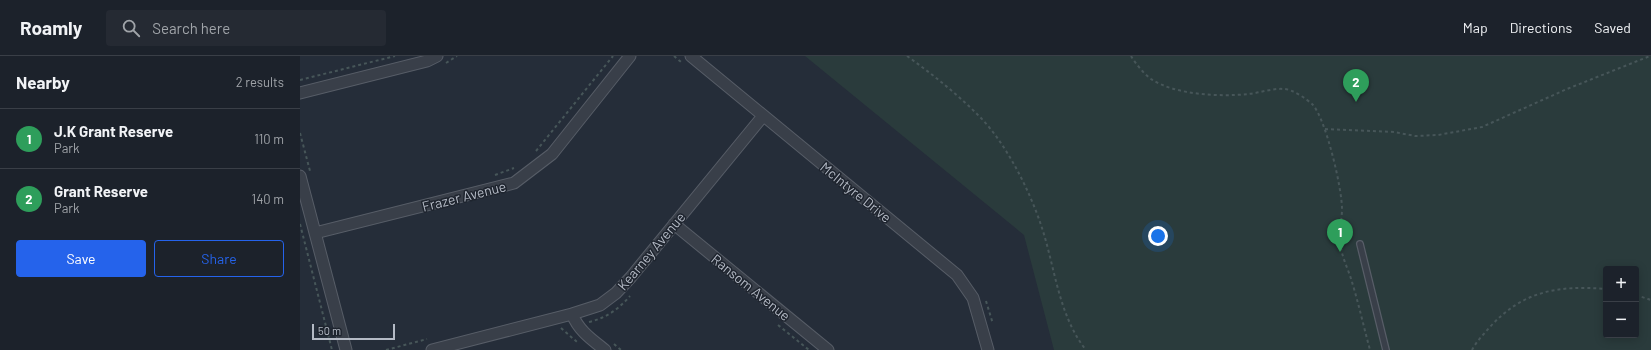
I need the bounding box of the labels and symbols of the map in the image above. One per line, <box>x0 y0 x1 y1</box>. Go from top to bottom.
pin: 2 <box>1343 69 1369 102</box>
street label: McIntyre Drive <box>817 158 895 226</box>
street label: Frazer Avenue <box>420 177 508 215</box>
street label: Kearney Avenue <box>613 209 689 293</box>
pin: 1 <box>1327 219 1353 252</box>
your location <box>1148 226 1168 246</box>
street label: Ransom Avenue <box>708 250 794 324</box>
scale bar <box>312 322 395 341</box>

